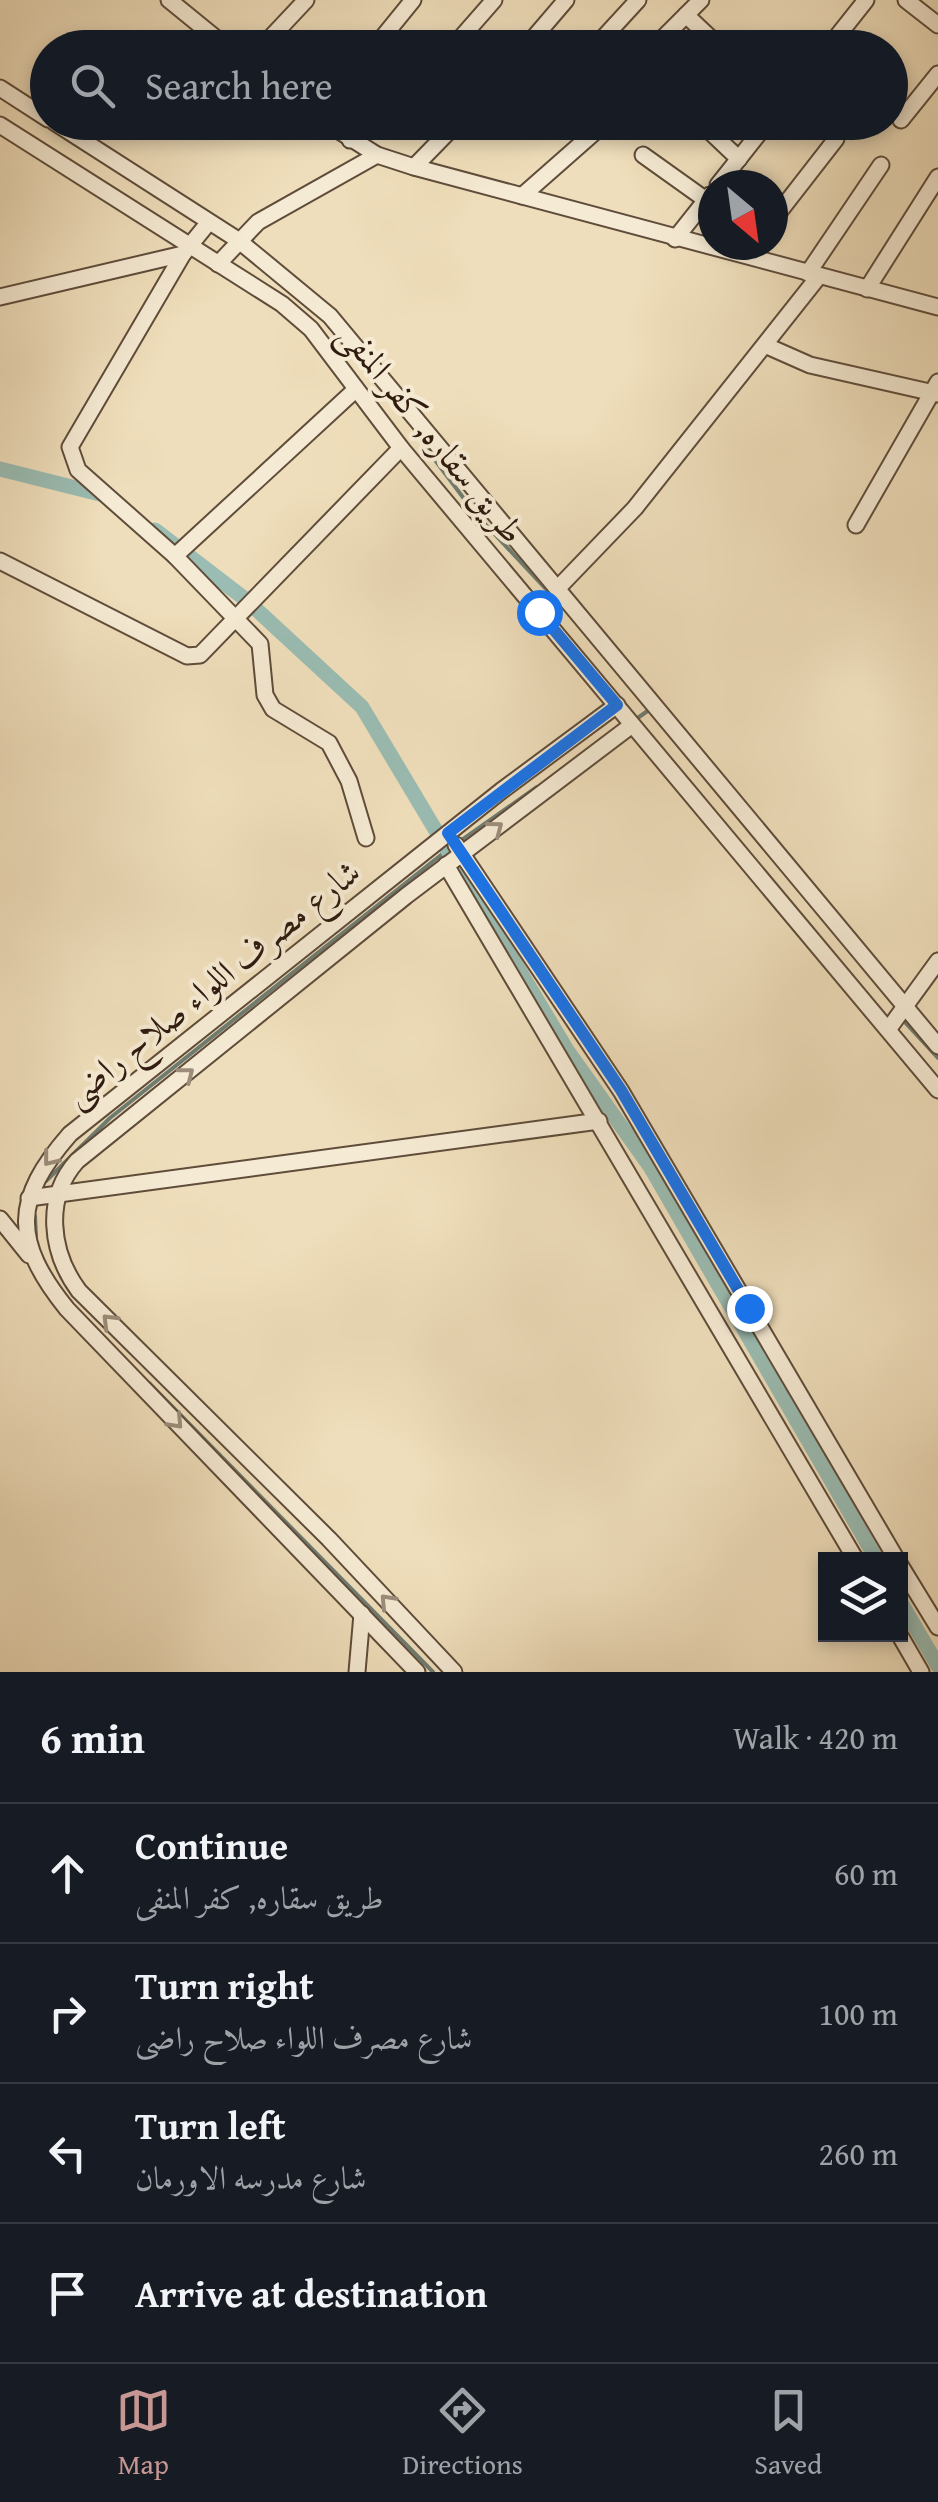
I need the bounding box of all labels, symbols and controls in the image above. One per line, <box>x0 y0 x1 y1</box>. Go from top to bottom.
search box <box>30 30 908 140</box>
text: Search here <box>145 57 333 113</box>
icon: search <box>65 58 120 113</box>
north arrow <box>698 170 788 260</box>
street label: طريق سقاره, كفر المنفى <box>326 311 538 555</box>
route start <box>517 590 563 636</box>
one-way arrow <box>484 822 502 839</box>
street label: شارع مصرف اللواء صلاح راضى <box>52 847 375 1123</box>
one-way arrow <box>175 1068 193 1086</box>
one-way arrow <box>44 1148 62 1166</box>
route end <box>727 1286 773 1332</box>
one-way arrow <box>102 1315 120 1333</box>
one-way arrow <box>164 1410 182 1429</box>
map controls <box>818 1552 908 1642</box>
button: layers <box>818 1552 908 1642</box>
one-way arrow <box>381 1594 399 1613</box>
text: 6 min <box>40 1707 145 1768</box>
text: Walk · 420 m <box>733 1714 898 1761</box>
text: Continue <box>135 1817 288 1873</box>
icon: ahead <box>40 1846 95 1901</box>
text: 60 m <box>834 1850 898 1897</box>
text: طريق سقاره, كفر المنفى <box>135 1874 384 1921</box>
text: Turn right <box>135 1957 314 2013</box>
icon: right <box>40 1986 95 2041</box>
text: 100 m <box>819 1990 898 2037</box>
text: شارع مصرف اللواء صلاح راضى <box>135 2014 472 2061</box>
text: Turn left <box>135 2097 286 2153</box>
icon: left <box>40 2126 95 2181</box>
text: 260 m <box>819 2130 898 2177</box>
text: شارع مدرسه الاورمان <box>135 2154 366 2201</box>
text: Arrive at destination <box>135 2265 488 2321</box>
icon: arrive <box>40 2266 95 2321</box>
tab: Map <box>116 2383 171 2484</box>
tab: Directions <box>402 2383 523 2484</box>
tab: Saved <box>754 2383 822 2484</box>

